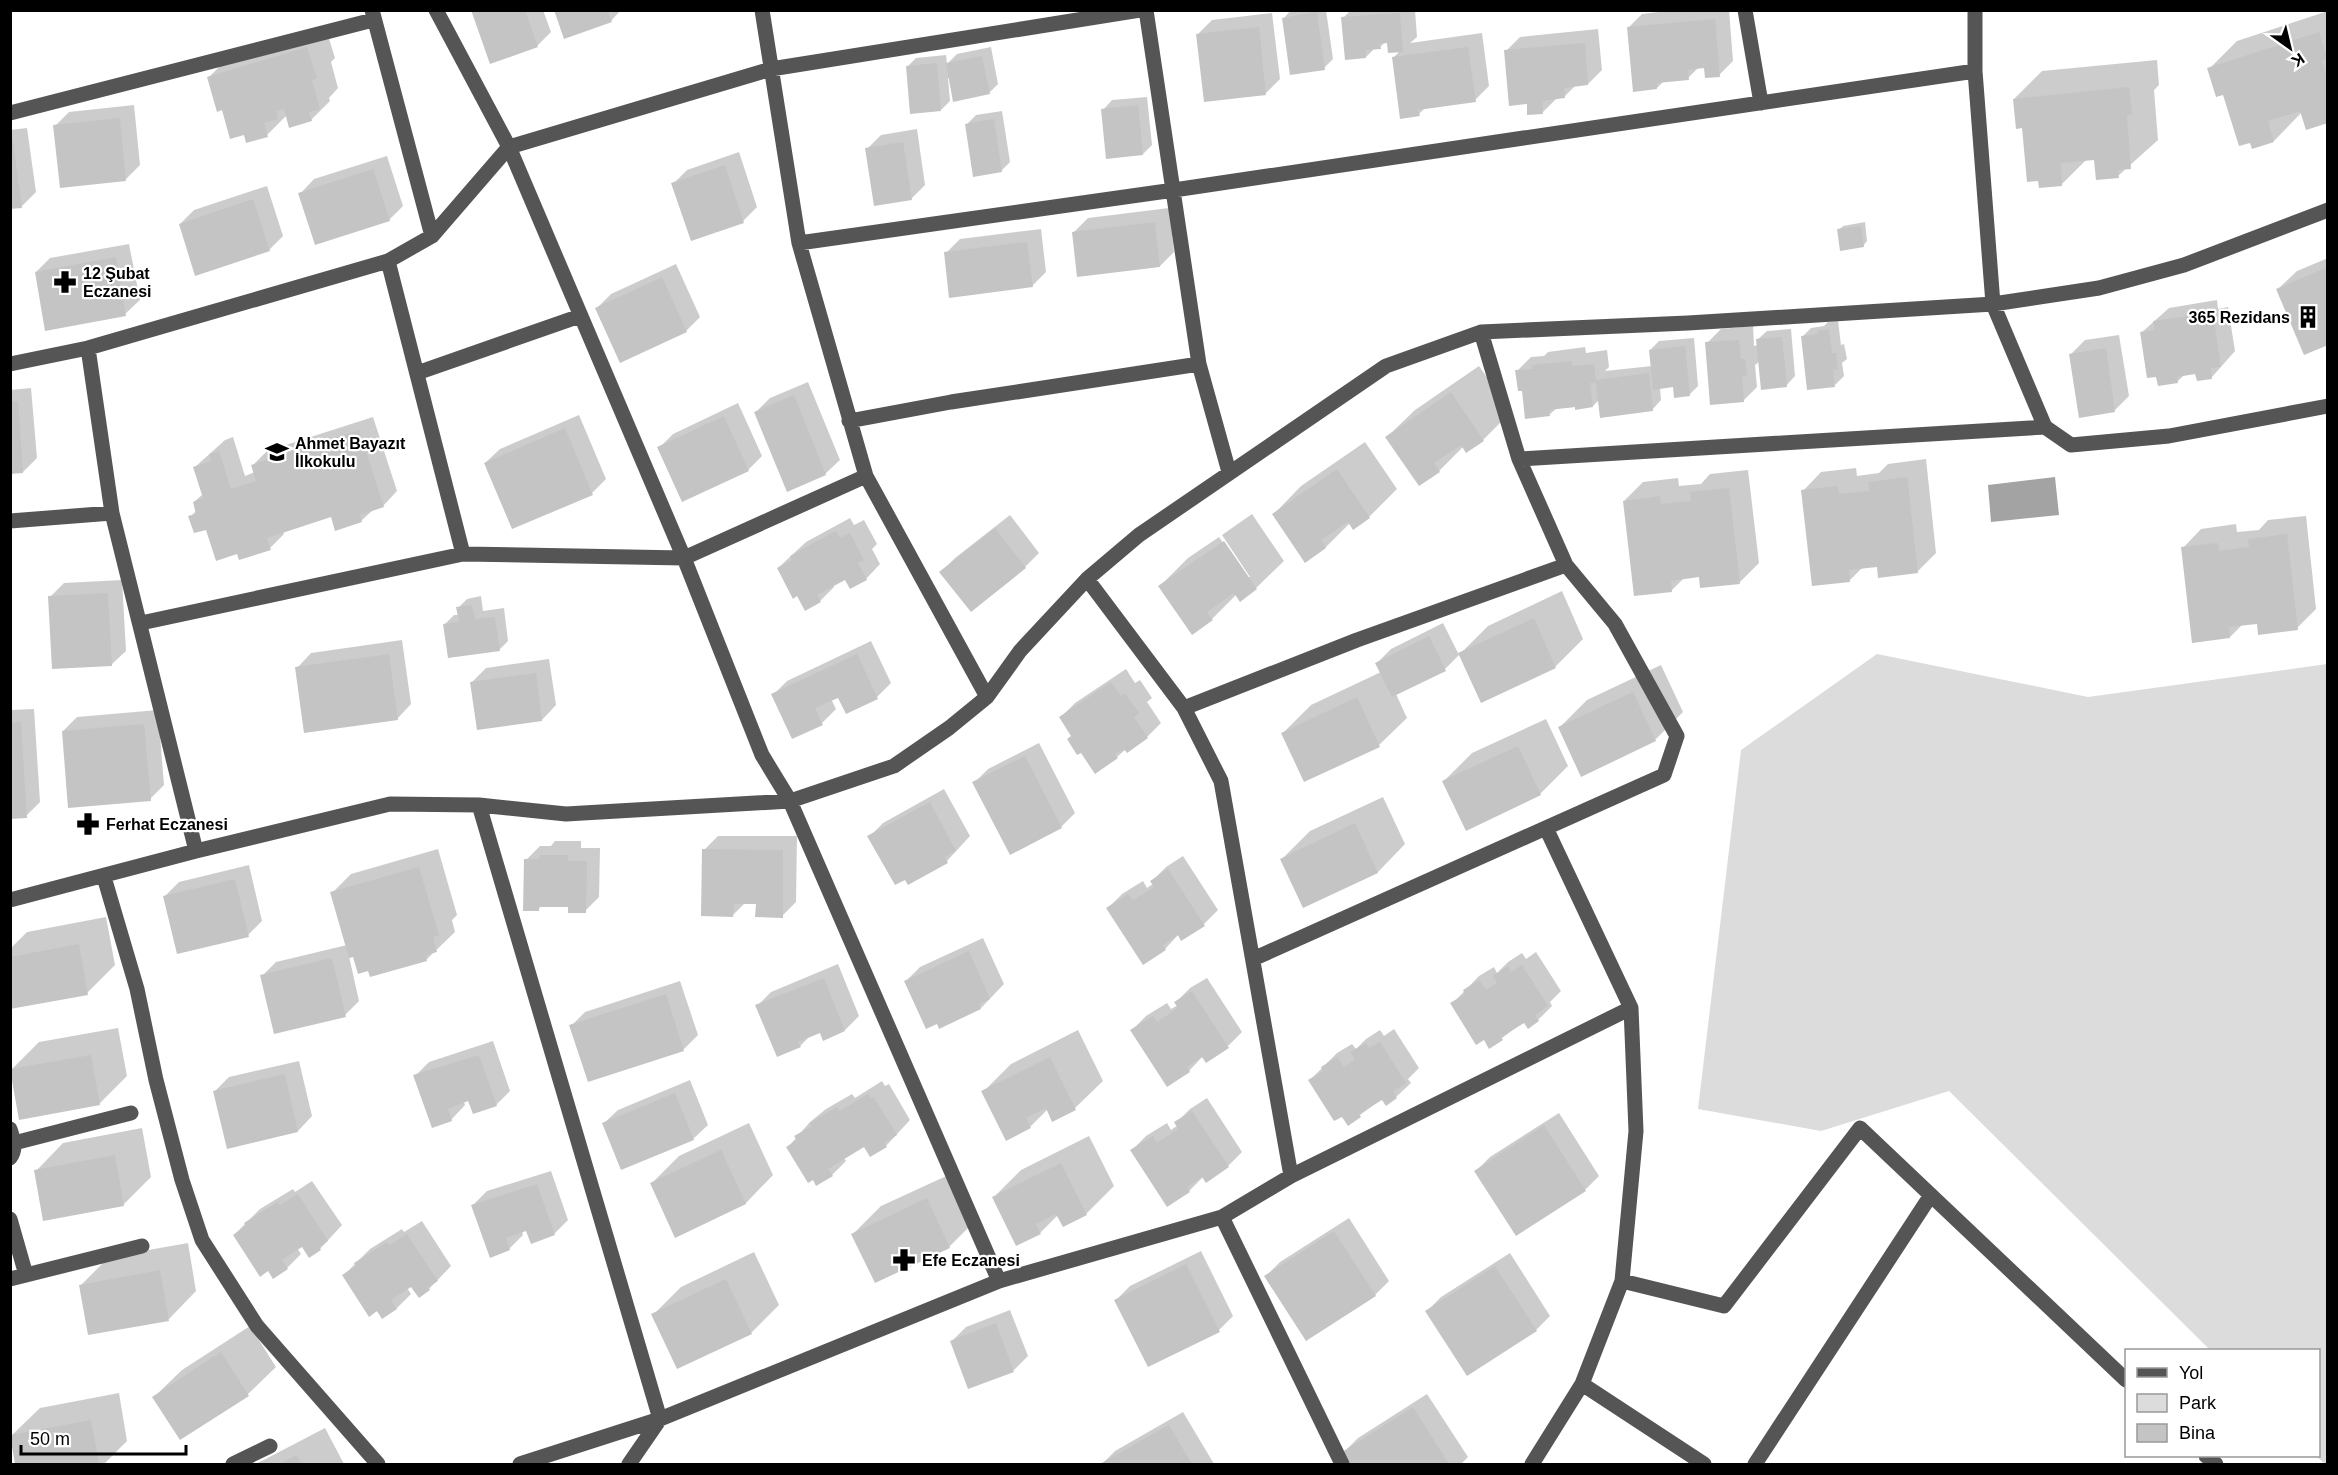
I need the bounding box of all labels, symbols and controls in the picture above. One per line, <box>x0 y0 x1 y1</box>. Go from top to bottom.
north arrow <box>2260 18 2320 78</box>
text: K <box>2288 50 2308 71</box>
place label: 12 Şubat Eczanesi <box>83 265 151 300</box>
pharmacy icon: 12 Şubat Eczanesi <box>52 269 78 295</box>
building icon: 365 Rezidans <box>2295 304 2321 330</box>
place label: 365 Rezidans <box>2189 309 2290 326</box>
place label: Ahmet Bayazıt İlkokulu <box>295 435 406 470</box>
school or university icon: Ahmet Bayazıt İlkokulu <box>264 439 290 465</box>
pharmacy icon: Ferhat Eczanesi <box>75 811 101 837</box>
place label: Ferhat Eczanesi <box>106 816 228 833</box>
pharmacy icon: Efe Eczanesi <box>891 1247 917 1273</box>
place label: Efe Eczanesi <box>922 1252 1020 1269</box>
legend <box>2125 1349 2320 1457</box>
text: Yol <box>2179 1363 2203 1383</box>
text: Park <box>2179 1393 2217 1413</box>
scale bar <box>21 1418 186 1456</box>
text: Bina <box>2179 1423 2216 1443</box>
text: 50 m <box>30 1429 70 1449</box>

